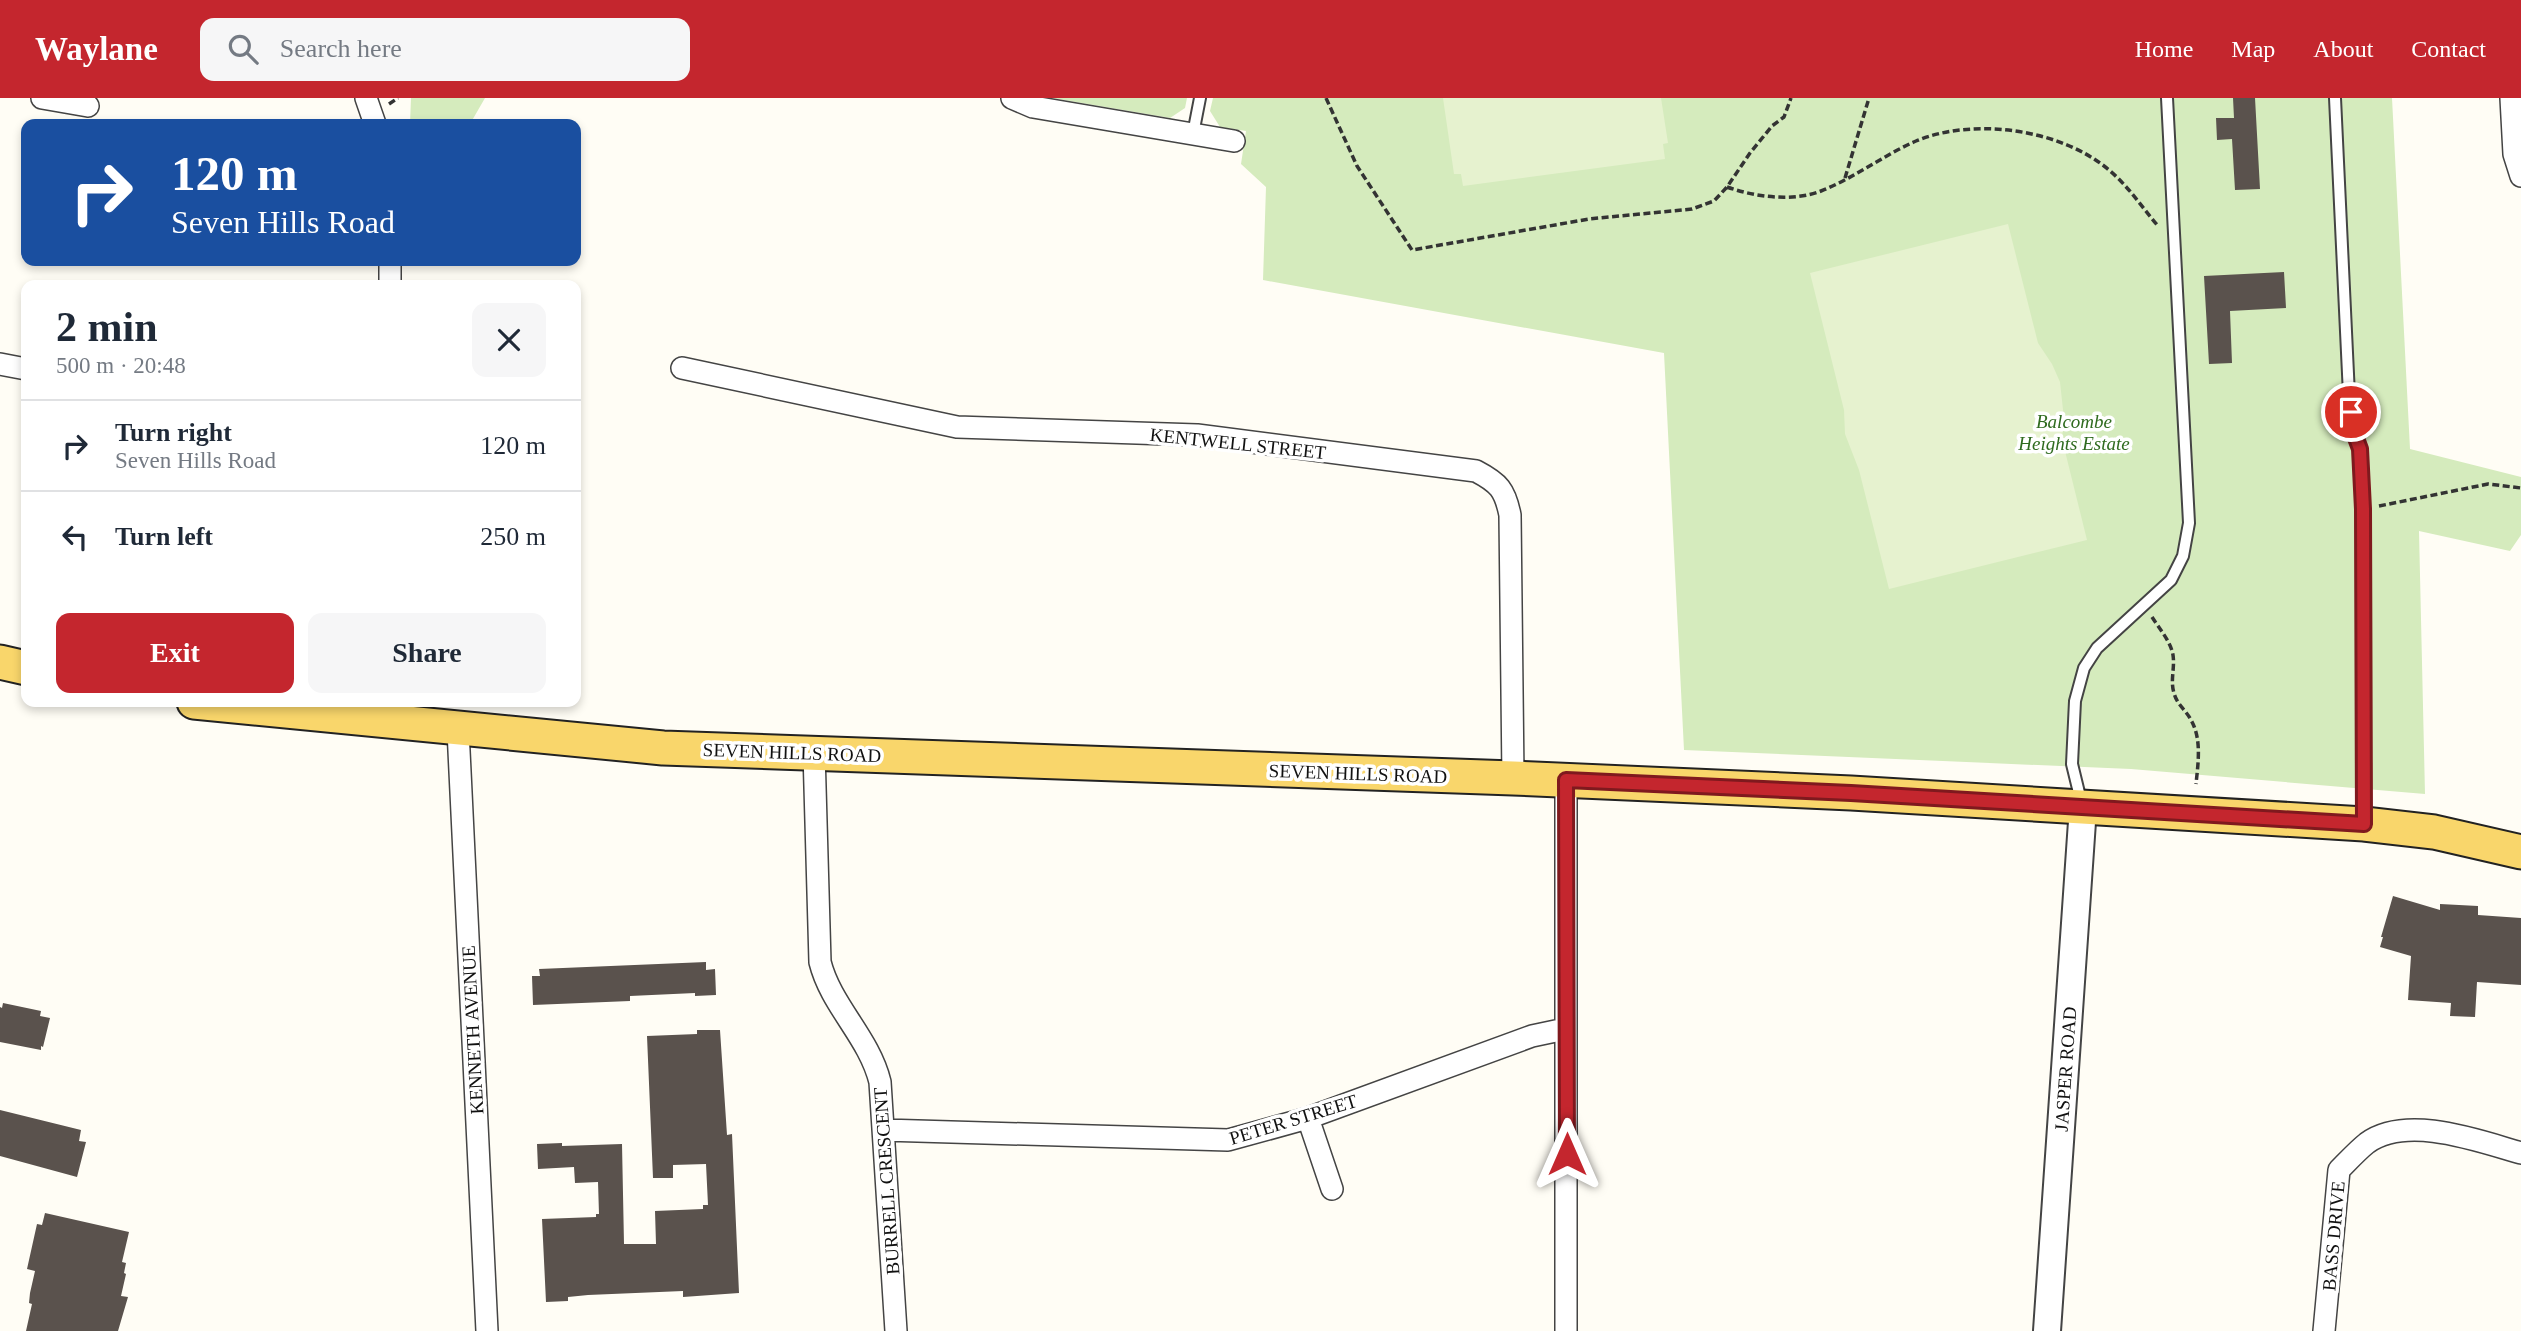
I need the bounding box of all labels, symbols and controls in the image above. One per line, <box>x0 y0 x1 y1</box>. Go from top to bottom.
search box <box>200 18 690 81</box>
icon: search <box>224 30 262 68</box>
text: Waylane <box>35 31 158 67</box>
text: Search here <box>280 34 402 63</box>
text: Home <box>2135 36 2193 62</box>
text: Map <box>2231 36 2275 62</box>
text: About <box>2313 36 2373 62</box>
text: Contact <box>2411 36 2486 62</box>
text: 120 m <box>171 146 298 201</box>
icon: right <box>56 147 147 238</box>
text: Seven Hills Road <box>171 204 395 240</box>
button: close <box>472 303 546 377</box>
text: 2 min <box>56 304 158 350</box>
text: 500 m · 20:48 <box>56 353 186 378</box>
pin <box>2321 382 2381 442</box>
icon: arrive <box>2332 393 2370 431</box>
park label: Balcombe Heights Estate <box>2017 411 2130 454</box>
text: Turn right <box>115 418 232 447</box>
street label: KENTWELL STREET <box>1149 424 1328 463</box>
icon: right <box>56 427 94 465</box>
text: 120 m <box>480 431 546 460</box>
text: Seven Hills Road <box>115 448 276 473</box>
icon: left <box>56 518 94 556</box>
text: Turn left <box>115 522 213 551</box>
text: 250 m <box>480 522 546 551</box>
button: Exit <box>56 613 294 693</box>
button: Share <box>308 613 546 693</box>
street label: SEVEN HILLS ROAD <box>702 739 881 766</box>
street label: SEVEN HILLS ROAD <box>1268 760 1447 787</box>
street label: KENNETH AVENUE <box>458 945 487 1115</box>
street label: JASPER ROAD <box>2051 1006 2080 1132</box>
street label: BURRELL CRESCENT <box>869 1086 904 1275</box>
street label: PETER STREET <box>1227 1090 1360 1149</box>
position arrow <box>1530 1117 1604 1191</box>
street label: BASS DRIVE <box>2318 1180 2349 1292</box>

